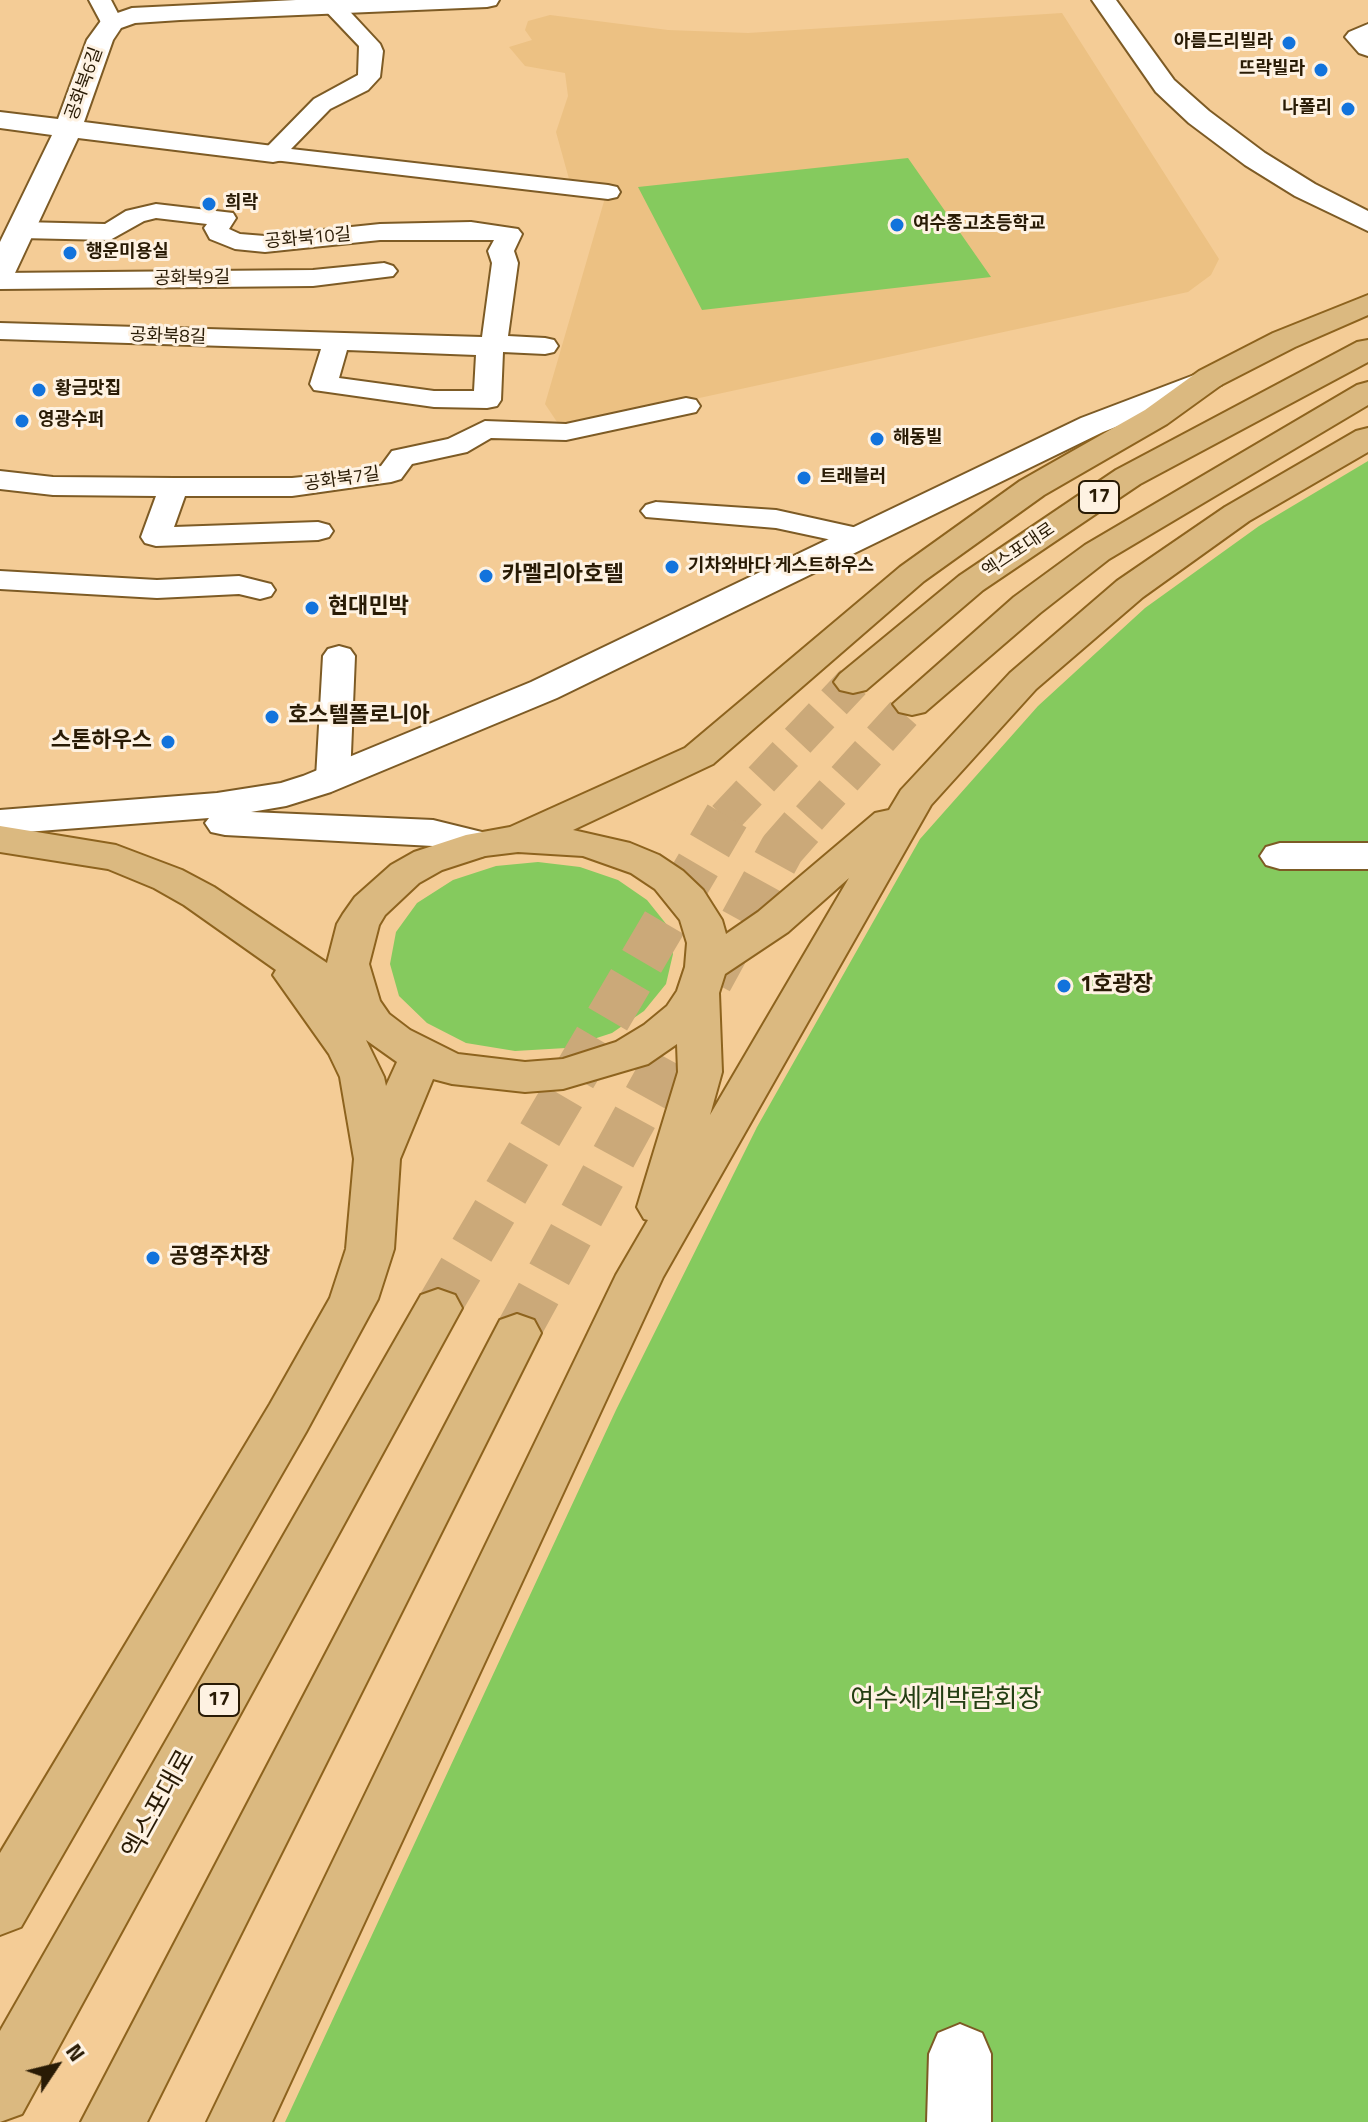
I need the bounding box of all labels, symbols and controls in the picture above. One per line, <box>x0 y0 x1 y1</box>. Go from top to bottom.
place label: 아름드리빌라 <box>1174 32 1273 54</box>
marker: 아름드리빌라 <box>1280 34 1298 52</box>
street label: 공화북6길 <box>62 44 108 124</box>
place label: 뜨락빌라 <box>1239 59 1305 81</box>
marker: 뜨락빌라 <box>1312 61 1330 79</box>
place label: 나폴리 <box>1282 98 1332 120</box>
marker: 나폴리 <box>1339 100 1357 118</box>
place label: 희락 <box>225 193 258 215</box>
marker: 희락 <box>200 195 218 213</box>
place label: 여수종고초등학교 <box>913 214 1045 236</box>
marker: 여수종고초등학교 <box>888 216 906 234</box>
street label: 공화북10길 <box>264 224 352 254</box>
place label: 행운미용실 <box>86 242 169 264</box>
marker: 행운미용실 <box>61 244 79 262</box>
street label: 공화북9길 <box>154 268 230 290</box>
street label: 공화북8길 <box>129 325 207 349</box>
place label: 황금맛집 <box>55 379 121 401</box>
marker: 황금맛집 <box>30 381 48 399</box>
place label: 영광수퍼 <box>38 410 104 432</box>
marker: 영광수퍼 <box>13 412 31 430</box>
place label: 해동빌 <box>893 428 943 450</box>
marker: 해동빌 <box>868 430 886 448</box>
street label: 공화북7길 <box>303 464 381 496</box>
place label: 트래블러 <box>820 467 886 489</box>
marker: 트래블러 <box>795 469 813 487</box>
road number: 17 <box>1079 481 1119 513</box>
street label: 엑스포대로 <box>979 519 1059 583</box>
place label: 기차와바다 게스트하우스 <box>688 556 874 578</box>
marker: 기차와바다 게스트하우스 <box>663 558 681 576</box>
place label: 카멜리아호텔 <box>502 563 623 589</box>
marker: 카멜리아호텔 <box>477 567 495 585</box>
place label: 현대민박 <box>328 595 409 621</box>
marker: 현대민박 <box>303 599 321 617</box>
place label: 호스텔폴로니아 <box>288 704 430 730</box>
marker: 호스텔폴로니아 <box>263 708 281 726</box>
place label: 스톤하우스 <box>51 729 152 755</box>
marker: 스톤하우스 <box>159 733 177 751</box>
place label: 1호광장 <box>1080 973 1153 999</box>
marker: 1호광장 <box>1055 977 1073 995</box>
place label: 공영주차장 <box>169 1245 270 1271</box>
marker: 공영주차장 <box>144 1249 162 1267</box>
road number: 17 <box>199 1684 239 1716</box>
park label: 여수세계박람회장 <box>850 1685 1042 1717</box>
street label: 엑스포대로 <box>117 1745 203 1865</box>
north arrow <box>16 2026 96 2106</box>
text: N <box>57 2036 94 2068</box>

